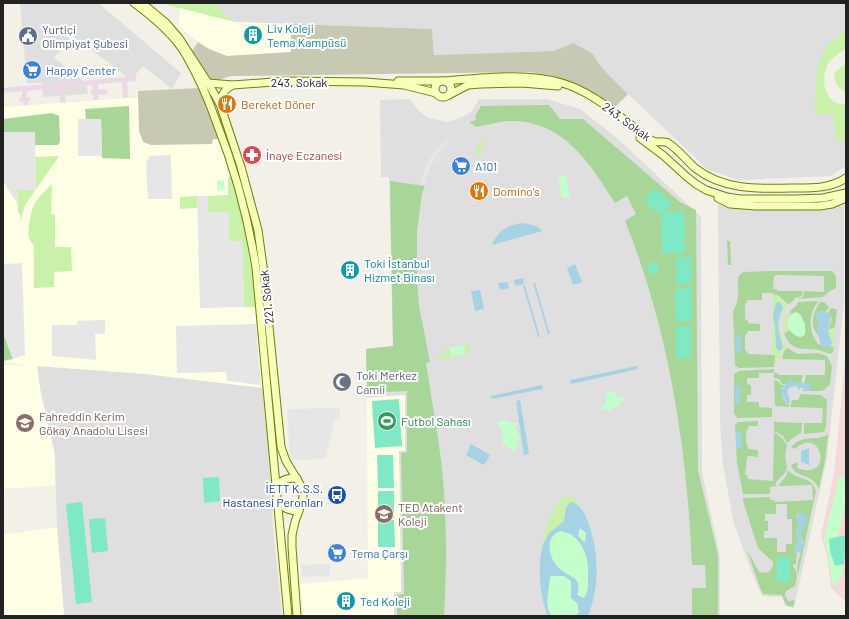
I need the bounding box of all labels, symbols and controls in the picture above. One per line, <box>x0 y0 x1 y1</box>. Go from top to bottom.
place label: Liv Koleji Tema Kampüsü <box>267 21 347 49</box>
place label: Yurtiçi Olimpiyat Şubesi <box>42 22 128 50</box>
building icon: Liv Koleji Tema Kampüsü <box>242 24 264 46</box>
public building icon: Yurtiçi Olimpiyat Şubesi <box>17 25 39 47</box>
supermarket icon: Happy Center <box>21 59 43 81</box>
place label: Happy Center <box>46 63 117 77</box>
street label: 243. Sokak <box>271 75 327 89</box>
restaurant icon: Bereket Döner <box>216 93 238 115</box>
place label: Bereket Döner <box>241 97 316 111</box>
street label: 243. Sokak <box>600 99 654 143</box>
pharmacy icon: İnaye Eczanesi <box>241 144 263 166</box>
place label: İnaye Eczanesi <box>266 148 342 162</box>
supermarket icon: A101 <box>450 155 472 177</box>
place label: A101 <box>475 159 497 173</box>
restaurant icon: Domino's <box>468 180 490 202</box>
place label: Domino's <box>493 184 540 198</box>
place label: Toki İstanbul Hizmet Binası <box>364 256 435 284</box>
building icon: Toki İstanbul Hizmet Binası <box>339 259 361 281</box>
street label: 221. Sokak <box>256 269 276 325</box>
place label: Toki Merkez Camii <box>356 368 417 396</box>
mosque icon: Toki Merkez Camii <box>331 371 353 393</box>
place label: Fahreddin Kerim Gökay Anadolu Lisesi <box>39 409 148 437</box>
sports icon: Futbol Sahası <box>376 410 398 432</box>
school or university icon: Fahreddin Kerim Gökay Anadolu Lisesi <box>14 412 36 434</box>
place label: Futbol Sahası <box>401 414 471 428</box>
place label: İETT K.S.S. Hastanesi Peronları <box>222 481 323 509</box>
bus stop icon: İETT K.S.S. Hastanesi Peronları <box>326 484 348 506</box>
place label: TED Atakent Koleji <box>398 500 463 528</box>
school or university icon: TED Atakent Koleji <box>373 503 395 525</box>
supermarket icon: Tema Çarşı <box>326 542 348 564</box>
place label: Tema Çarşı <box>351 546 408 560</box>
building icon: Ted Koleji <box>335 590 357 612</box>
place label: Ted Koleji <box>360 594 410 608</box>

